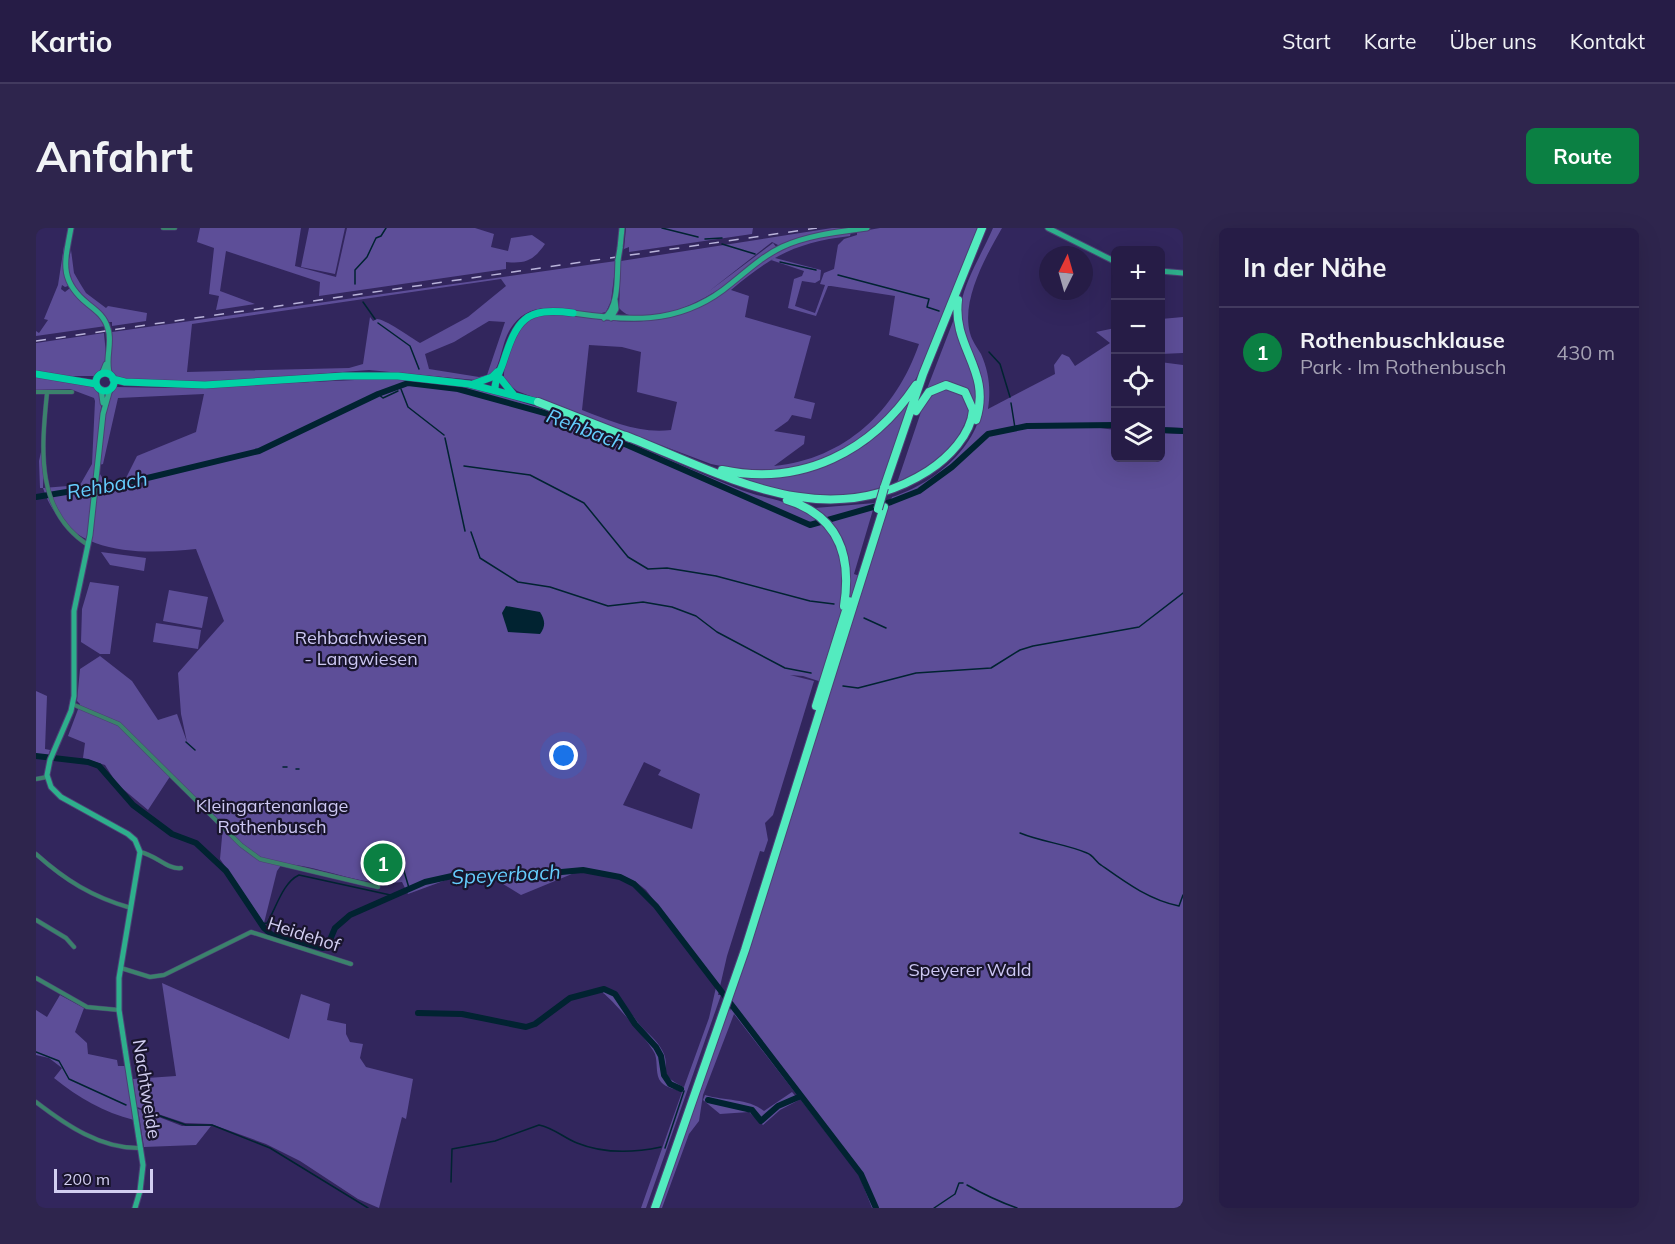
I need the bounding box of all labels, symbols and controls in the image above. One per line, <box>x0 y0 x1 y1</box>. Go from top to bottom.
text: Kartio <box>30 24 112 59</box>
text: Start <box>1282 28 1331 54</box>
text: Karte <box>1364 28 1416 54</box>
text: Über uns <box>1449 28 1537 54</box>
text: Kontakt <box>1570 28 1645 54</box>
button: Route <box>1526 128 1639 184</box>
text: Anfahrt <box>36 130 193 183</box>
north arrow <box>1039 246 1093 300</box>
map controls <box>1111 246 1165 462</box>
button: + <box>1111 246 1165 300</box>
text: In der Nähe <box>1243 251 1387 284</box>
button: − <box>1111 300 1165 354</box>
text: Rothenbuschklause <box>1300 326 1505 354</box>
text: 1 <box>1257 340 1269 365</box>
text: 430 m <box>1556 340 1615 365</box>
button: locate <box>1111 354 1165 408</box>
text: Park · Im Rothenbusch <box>1300 354 1506 379</box>
water label: Rehbach <box>543 403 629 455</box>
button: layers <box>1111 408 1165 462</box>
water label: Rehbach <box>65 466 149 504</box>
park label: Rehbachwiesen - Langwiesen <box>295 626 427 670</box>
your location <box>549 741 578 770</box>
park label: Kleingartenanlage Rothenbusch <box>196 794 348 838</box>
pin: 1 <box>364 840 402 886</box>
water label: Speyerbach <box>451 859 561 889</box>
street label: Heidehof <box>265 911 344 957</box>
park label: Speyerer Wald <box>908 958 1032 981</box>
street label: Nachtweide <box>128 1038 166 1140</box>
scale bar <box>54 1166 153 1194</box>
text: 200 m <box>63 1169 110 1189</box>

